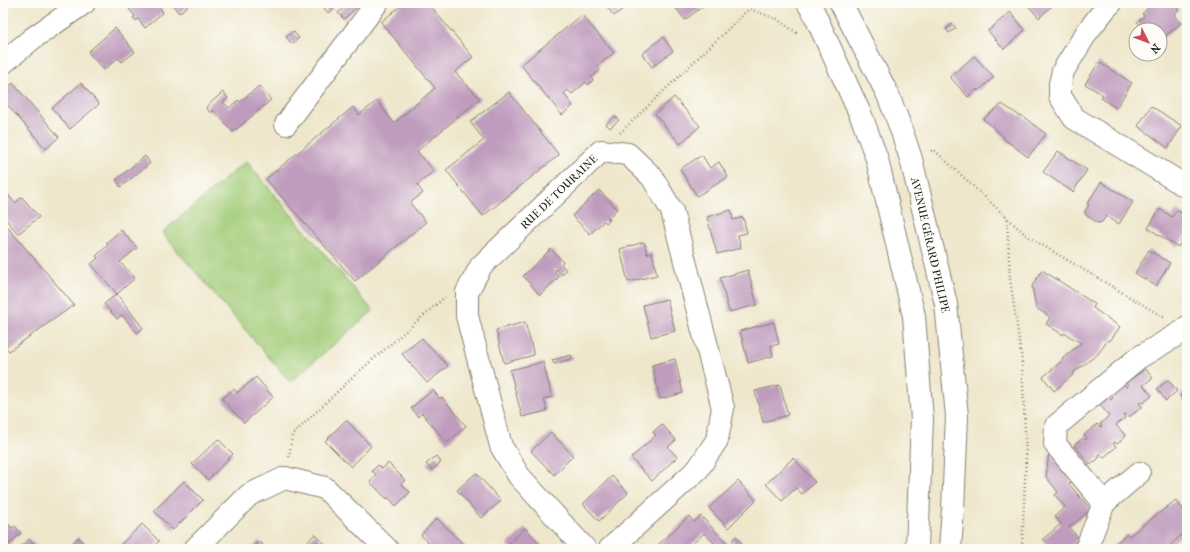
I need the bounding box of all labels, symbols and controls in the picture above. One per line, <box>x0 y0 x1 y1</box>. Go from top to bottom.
north arrow <box>1128 22 1168 62</box>
text: N <box>1147 41 1163 56</box>
street label: RUE DE TOURAINE <box>518 152 600 232</box>
street label: AVENUE GÉRARD PHILIPE <box>908 175 952 314</box>

